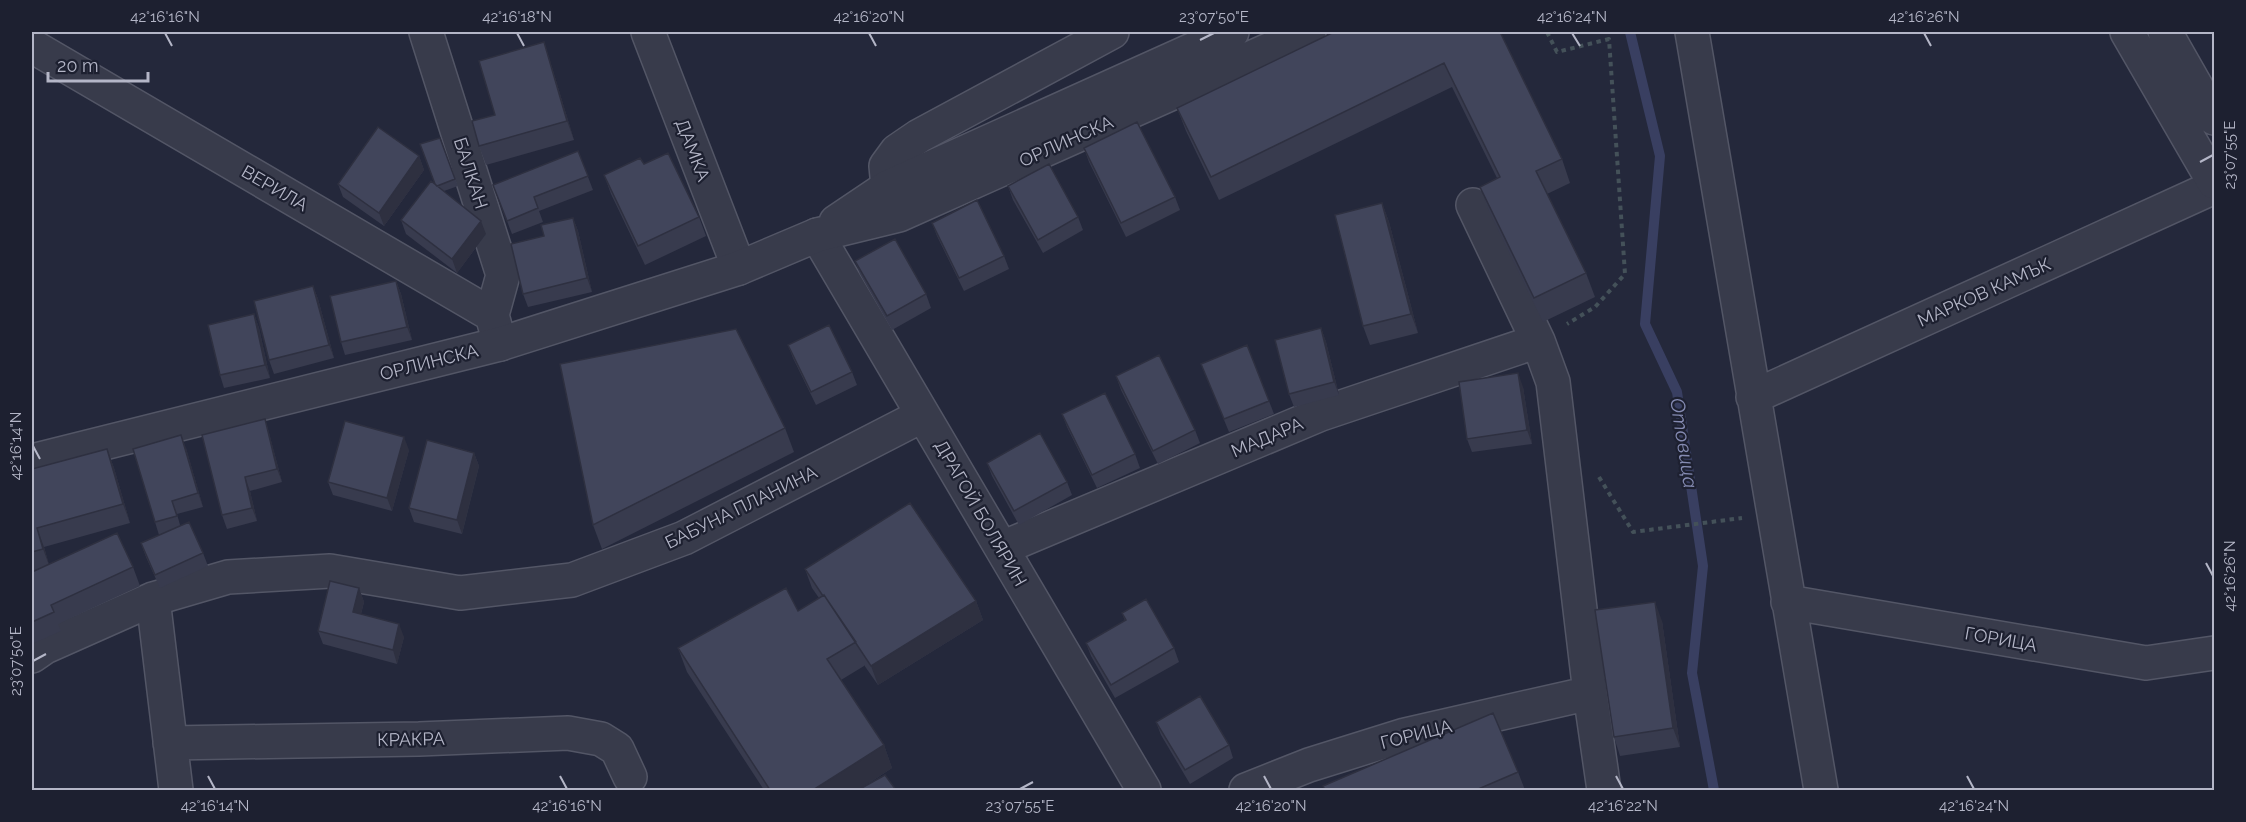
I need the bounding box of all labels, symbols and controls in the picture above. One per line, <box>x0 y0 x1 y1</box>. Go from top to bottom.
text: 42°16'16"N <box>130 8 200 26</box>
text: 42°16'18"N <box>482 8 552 26</box>
text: 42°16'20"N <box>833 8 905 26</box>
text: 23°07'50"E <box>1179 8 1249 26</box>
text: 42°16'24"N <box>1537 8 1607 26</box>
text: 42°16'26"N <box>1889 8 1959 26</box>
scale bar <box>48 45 148 83</box>
text: 20 m <box>57 55 99 76</box>
street label: ОРЛИНСКА <box>1016 111 1116 171</box>
street label: ДАМКА <box>672 116 714 184</box>
text: 23°07'55"E <box>2221 121 2239 189</box>
street label: БАЛКАН <box>450 135 492 211</box>
street label: ВЕРИЛА <box>238 161 312 215</box>
street label: МАРКОВ КАМЪК <box>1914 253 2054 331</box>
street label: ОРЛИНСКА <box>378 340 480 384</box>
water label: Отовица <box>1665 396 1703 490</box>
text: 42°16'14"N <box>7 412 25 480</box>
street label: МАДАРА <box>1228 412 1306 462</box>
street label: ДРАГОЙ БОЛЯРИН <box>931 436 1031 590</box>
street label: БАБУНА ПЛАНИНА <box>662 461 820 553</box>
text: 42°16'26"N <box>2221 541 2239 611</box>
street label: ГОРИЦА <box>1963 622 2039 656</box>
text: 23°07'50"E <box>7 626 25 696</box>
street label: ГОРИЦА <box>1378 715 1454 753</box>
street label: КРАКРА <box>377 728 445 750</box>
text: 42°16'14"N <box>181 797 249 815</box>
text: 42°16'16"N <box>532 797 602 815</box>
text: 23°07'55"E <box>986 797 1054 815</box>
text: 42°16'20"N <box>1235 797 1307 815</box>
text: 42°16'22"N <box>1588 797 1658 815</box>
text: 42°16'24"N <box>1939 797 2009 815</box>

